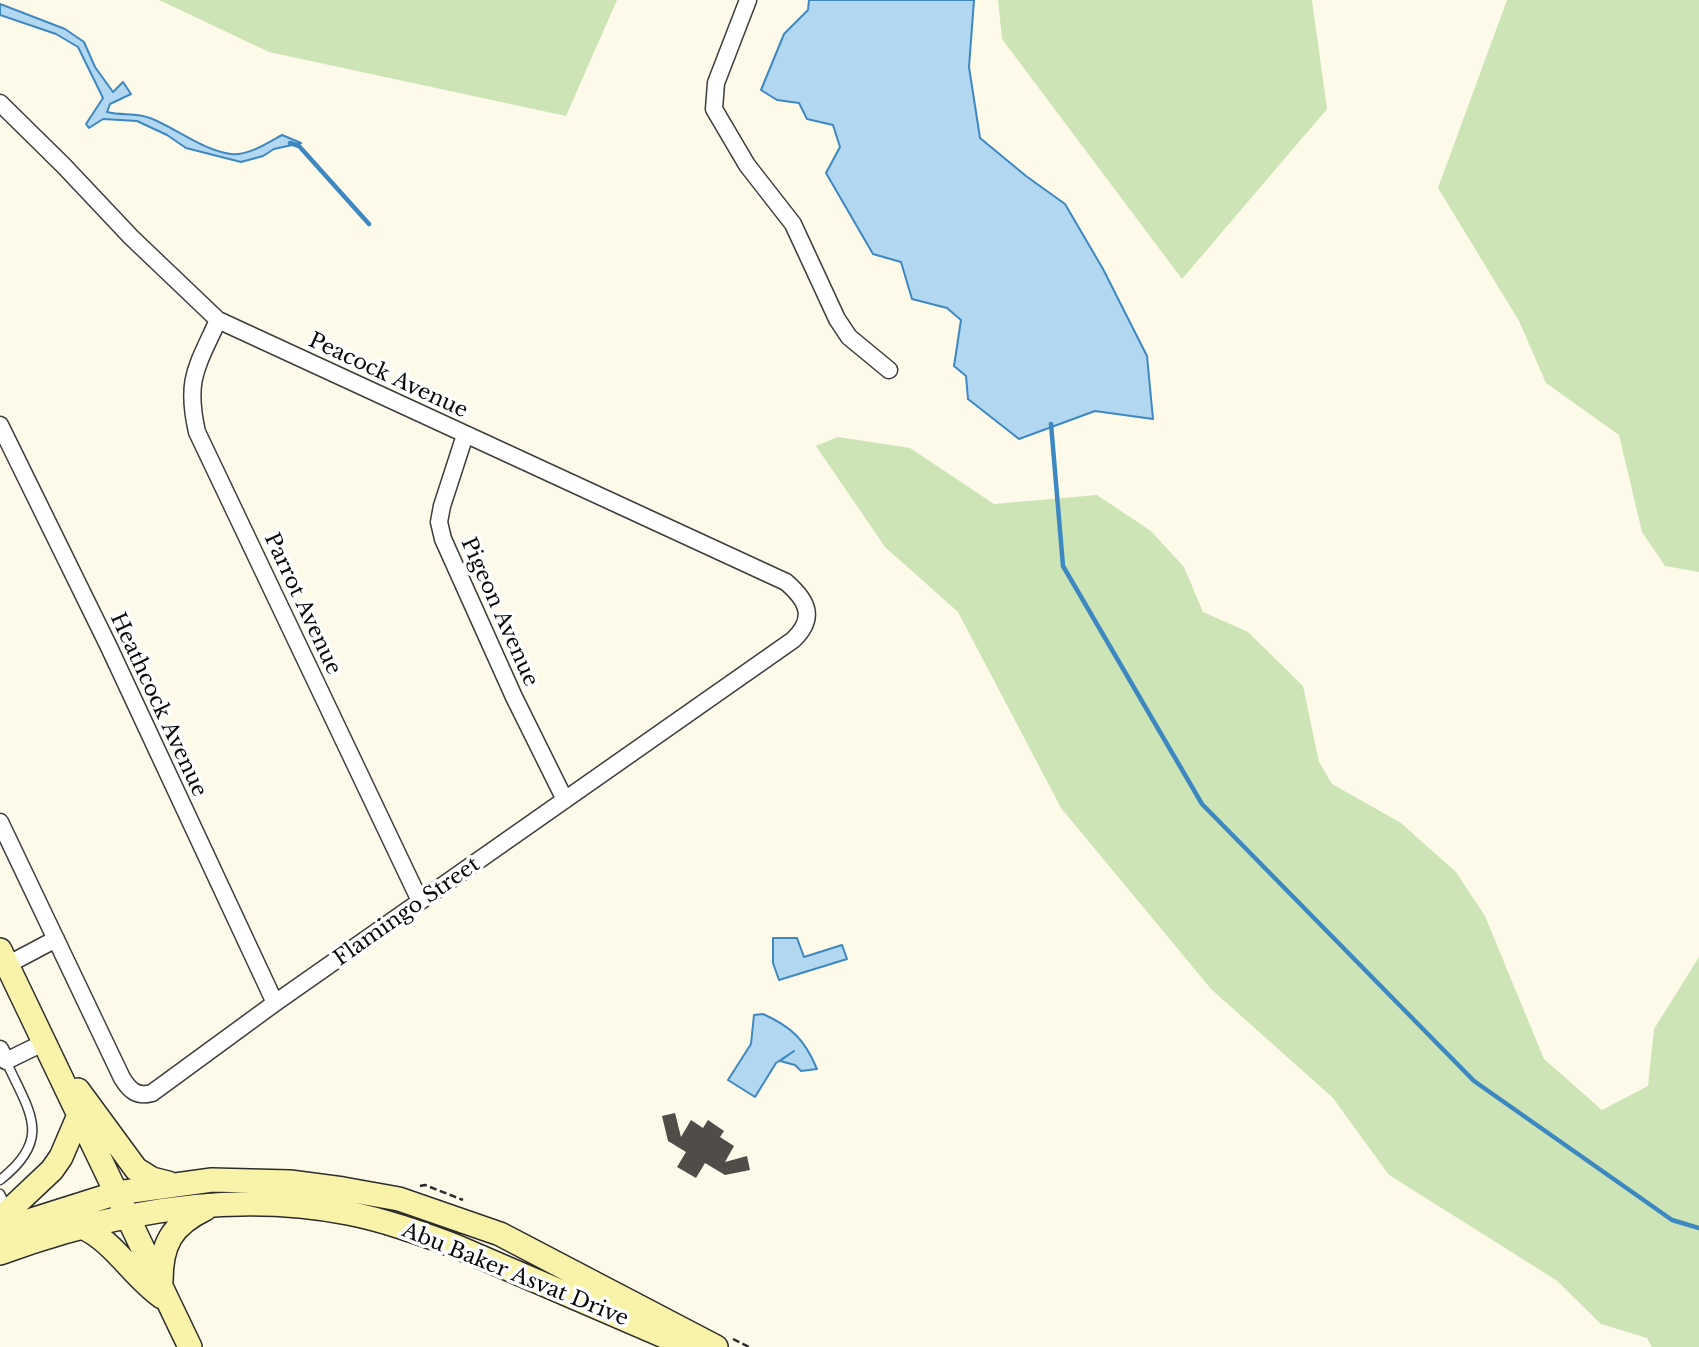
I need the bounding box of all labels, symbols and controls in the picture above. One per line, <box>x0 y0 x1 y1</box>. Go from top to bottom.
street label: Peacock Avenue <box>304 328 472 424</box>
street label: Parrot Avenue <box>258 529 346 679</box>
street label: Pigeon Avenue <box>455 534 543 690</box>
street label: Heathcock Avenue <box>104 609 212 801</box>
street label: Flamingo Street <box>329 852 485 972</box>
street label: Abu Baker Asvat Drive <box>398 1218 632 1332</box>

